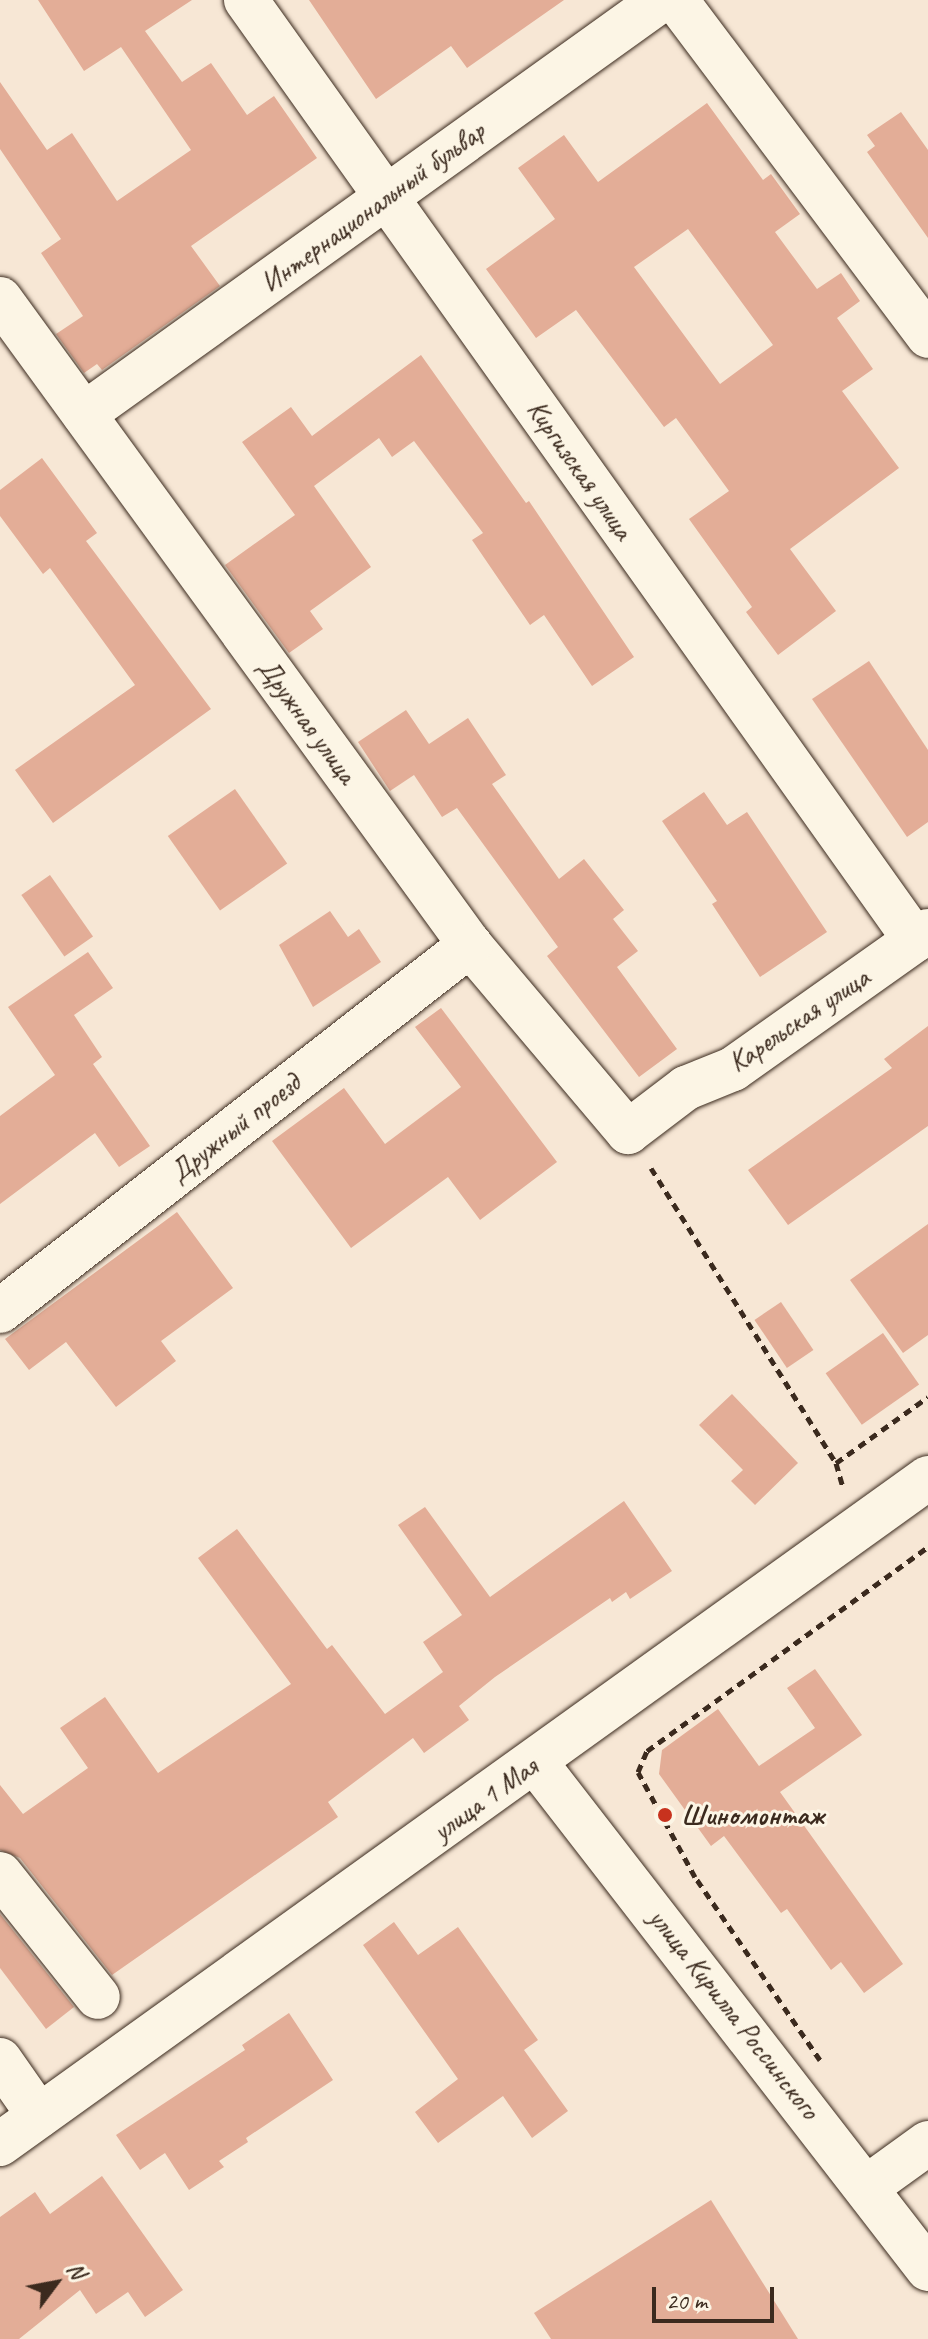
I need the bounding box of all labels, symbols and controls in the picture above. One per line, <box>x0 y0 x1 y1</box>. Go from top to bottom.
street label: Интернациональный бульвар <box>254 114 492 300</box>
street label: Киргизская улица <box>519 393 641 547</box>
street label: Дружная улица <box>250 652 364 790</box>
street label: Карельская улица <box>722 960 876 1080</box>
street label: Дружный проезд <box>163 1066 307 1190</box>
street label: улица 1 Мая <box>426 1750 544 1848</box>
place label: Шиномонтаж <box>681 1798 824 1832</box>
marker: Шиномонтаж <box>656 1806 674 1824</box>
street label: улица Кирилла Россинского <box>642 1903 826 2125</box>
north arrow <box>16 2243 96 2323</box>
text: N <box>61 2257 92 2283</box>
scale bar <box>656 2271 778 2321</box>
text: 20 m <box>666 2286 707 2316</box>

